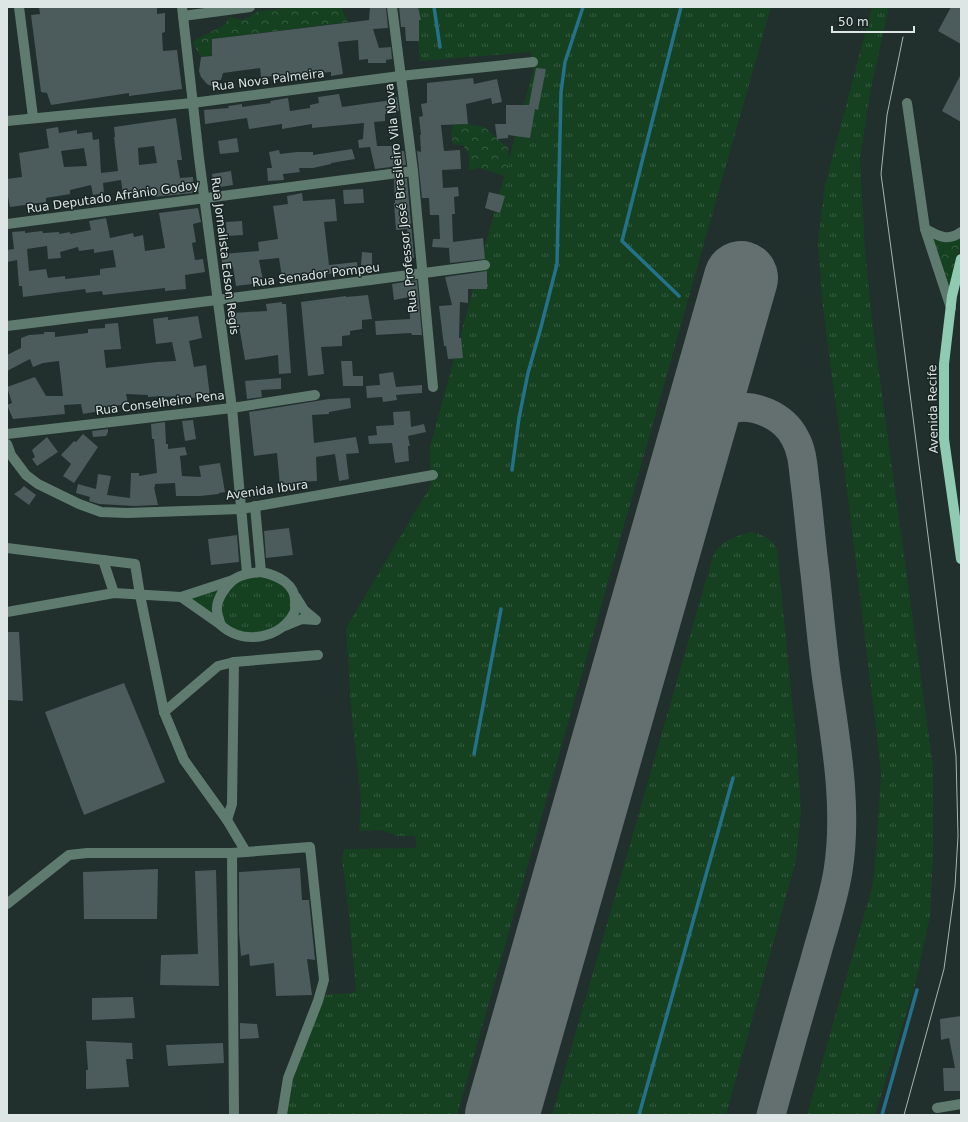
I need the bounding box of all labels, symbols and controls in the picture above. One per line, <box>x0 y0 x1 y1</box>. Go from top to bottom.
scale bar <box>832 8 914 34</box>
text: 50 m <box>838 15 869 29</box>
street label: Rua Nova Palmeira <box>211 66 325 94</box>
street label: Rua Professor José Brasileiro Vila Nova <box>382 83 420 313</box>
street label: Rua Jornalista Edson Regis <box>208 176 242 336</box>
street label: Rua Deputado Afrânio Godoy <box>26 178 200 216</box>
street label: Rua Senador Pompeu <box>251 260 381 290</box>
street label: Avenida Recife <box>925 365 941 453</box>
street label: Rua Conselheiro Pena <box>95 388 225 418</box>
street label: Avenida Ibura <box>225 477 309 503</box>

